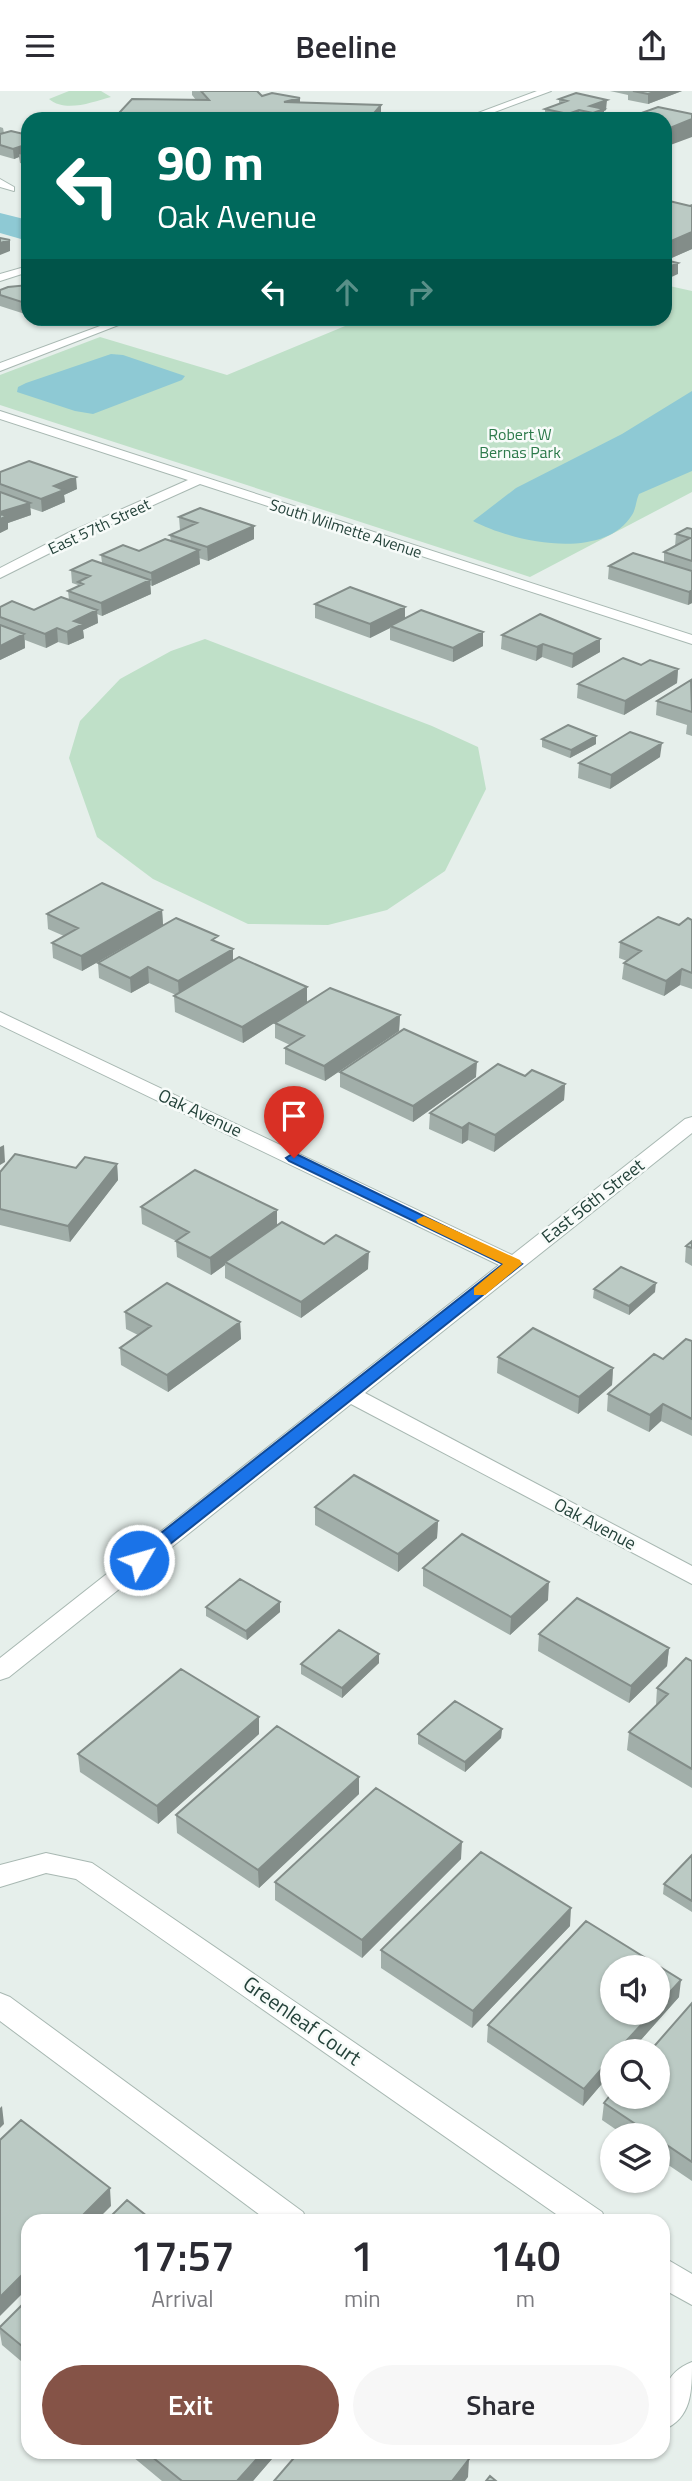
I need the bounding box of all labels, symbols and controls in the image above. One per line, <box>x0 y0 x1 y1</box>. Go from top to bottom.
text: Beeline <box>295 22 397 70</box>
icon: menu <box>21 27 59 65</box>
icon: share <box>633 27 671 65</box>
text: 90 m <box>157 124 264 199</box>
icon: left <box>42 140 133 231</box>
text: Oak Avenue <box>157 192 317 240</box>
icon: left <box>255 273 293 311</box>
icon: ahead <box>328 273 366 311</box>
icon: right <box>401 273 439 311</box>
park label: Robert W Bernas Park <box>479 422 561 464</box>
street label: East 57th Street <box>44 492 154 560</box>
street label: South Wilmette Avenue <box>267 492 425 564</box>
street label: Oak Avenue <box>154 1081 247 1144</box>
pin <box>264 1086 324 1158</box>
icon: arrive <box>275 1097 313 1135</box>
street label: East 56th Street <box>535 1151 650 1249</box>
street label: Oak Avenue <box>549 1491 641 1557</box>
position arrow <box>102 1523 176 1597</box>
map controls <box>600 1955 670 2193</box>
button: sound <box>600 1955 670 2025</box>
street label: Greenleaf Court <box>237 1967 369 2073</box>
button: search <box>600 2039 670 2109</box>
button: layers <box>600 2123 670 2193</box>
text: 17:57 <box>130 2223 235 2287</box>
text: 1 <box>351 2223 374 2287</box>
text: 140 <box>490 2223 561 2287</box>
text: Arrival <box>151 2281 214 2316</box>
text: min <box>344 2281 381 2316</box>
text: m <box>516 2281 535 2316</box>
button: Exit <box>42 2365 339 2445</box>
button: Share <box>353 2365 649 2445</box>

